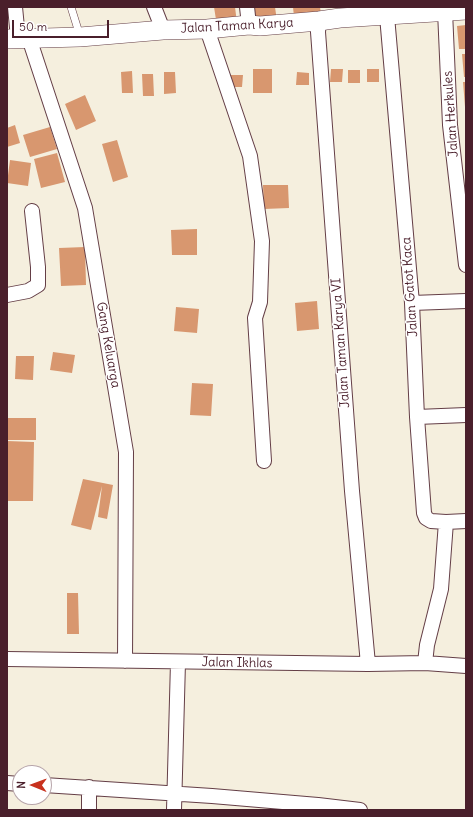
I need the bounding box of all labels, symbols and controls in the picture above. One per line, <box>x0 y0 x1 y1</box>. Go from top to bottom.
scale bar <box>14 12 111 38</box>
street label: Jalan Taman Karya <box>180 15 294 37</box>
text: 50 m <box>19 19 47 34</box>
street label: Jalan Herkules <box>440 70 462 158</box>
street label: Jalan Gatot Kaca <box>399 237 421 337</box>
street label: Jalan Taman Karya VI <box>329 278 353 408</box>
street label: Gang Keluarga <box>93 301 123 389</box>
street label: Jalan Ikhlas <box>201 655 273 671</box>
north arrow <box>12 765 52 805</box>
text: N <box>14 781 28 789</box>

